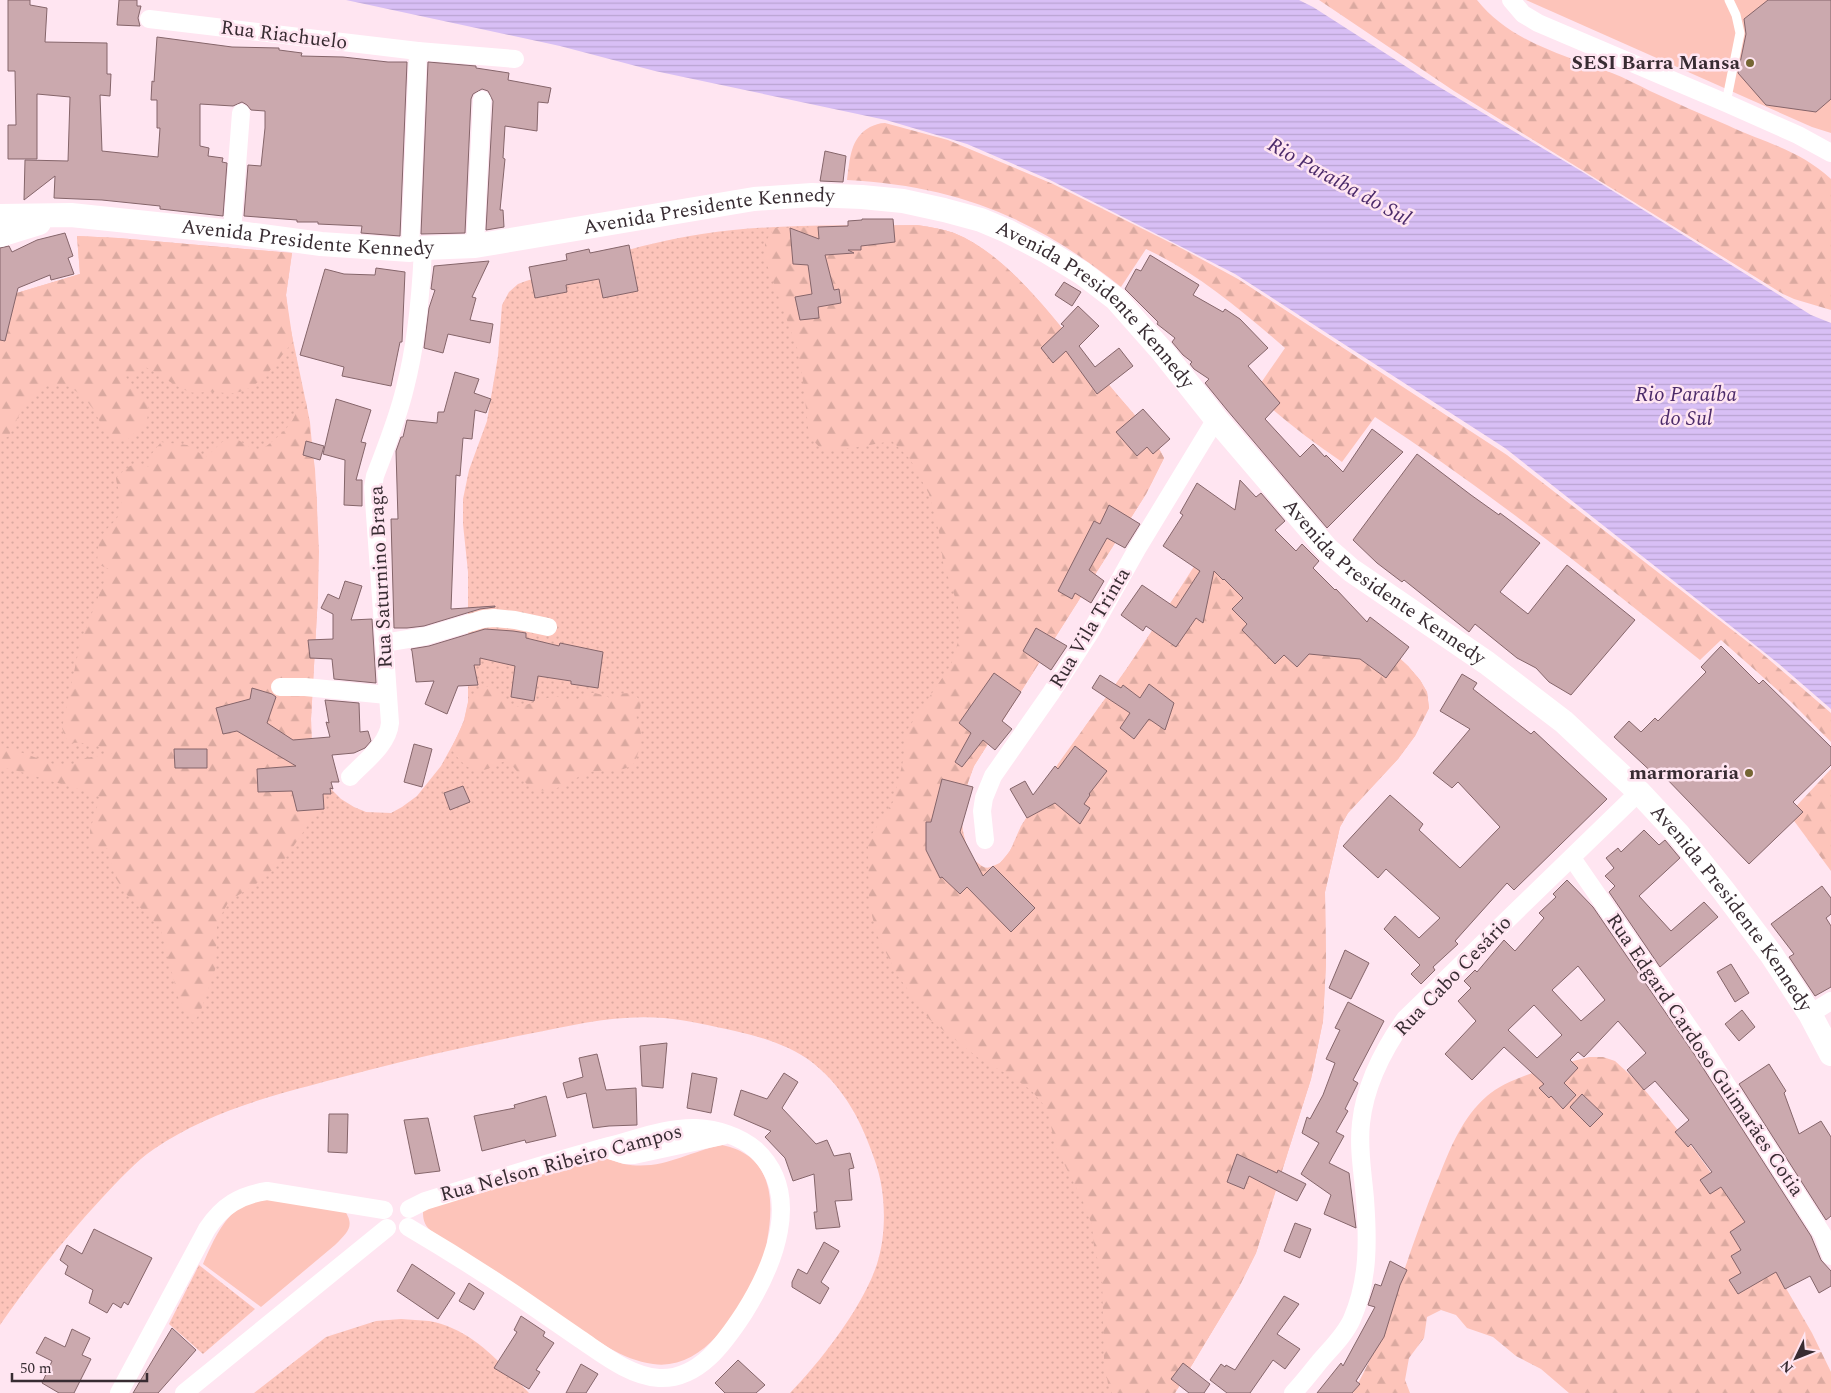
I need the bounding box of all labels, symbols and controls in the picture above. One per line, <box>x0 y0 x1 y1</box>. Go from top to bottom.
street label: Rua Riachuelo <box>219 12 349 58</box>
place label: SESI Barra Mansa <box>1572 48 1741 78</box>
marker: SESI Barra Mansa <box>1744 57 1756 69</box>
water label: Rio Paraíba do Sul <box>1261 129 1417 235</box>
street label: Avenida Presidente Kennedy <box>581 180 837 243</box>
street label: Avenida Presidente Kennedy <box>180 212 436 265</box>
street label: Avenida Presidente Kennedy <box>991 213 1203 397</box>
water label: Rio Paraíba do Sul <box>1635 379 1737 435</box>
street label: Rua Saturnino Braga <box>361 485 401 669</box>
street label: Avenida Presidente Kennedy <box>1275 492 1493 674</box>
street label: Rua Vila Trinta <box>1042 562 1138 694</box>
place label: marmoraria <box>1629 758 1740 788</box>
marker: marmoraria <box>1743 767 1755 779</box>
street label: Avenida Presidente Kennedy <box>1643 798 1821 1019</box>
street label: Rua Edgard Cardoso Guimarães Cotia <box>1599 907 1812 1203</box>
street label: Rua Cabo Cesário <box>1387 909 1519 1043</box>
street label: Rua Nelson Ribeiro Campos <box>437 1116 685 1210</box>
north arrow <box>1771 1333 1821 1383</box>
scale bar <box>12 1350 148 1382</box>
text: N <box>1775 1355 1798 1378</box>
text: 50 m <box>20 1357 52 1380</box>

